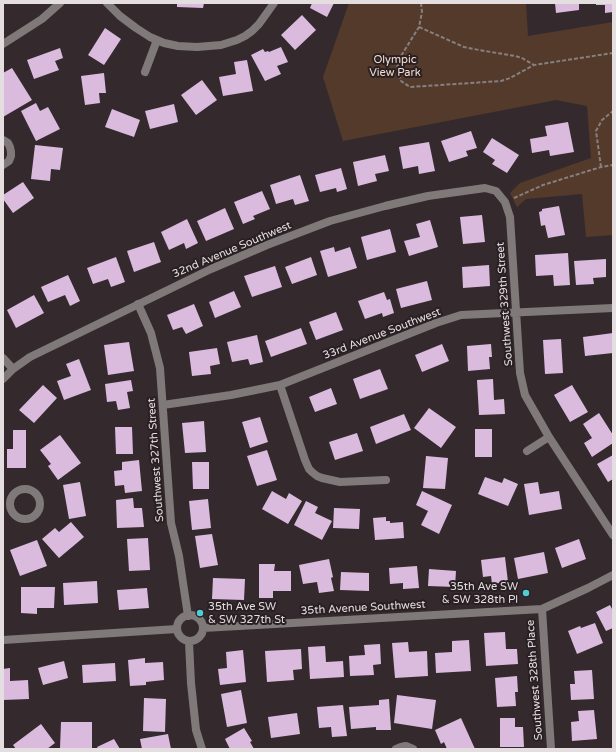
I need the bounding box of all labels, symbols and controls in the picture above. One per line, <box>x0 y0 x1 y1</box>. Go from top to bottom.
park label: Olympic View Park <box>369 53 421 79</box>
street label: 32nd Avenue Southwest <box>171 219 293 281</box>
street label: Southwest 329th Street <box>494 242 516 366</box>
street label: 33rd Avenue Southwest <box>321 305 443 363</box>
street label: Southwest 327th Street <box>145 398 167 522</box>
place label: 35th Ave SW & SW 328th Pl <box>442 580 518 606</box>
marker: 35th Ave SW & SW 328th Pl <box>521 588 531 598</box>
street label: 35th Avenue Southwest <box>300 598 426 618</box>
place label: 35th Ave SW & SW 327th St <box>208 600 285 626</box>
marker: 35th Ave SW & SW 327th St <box>195 608 205 618</box>
street label: Southwest 328th Place <box>524 619 546 741</box>

